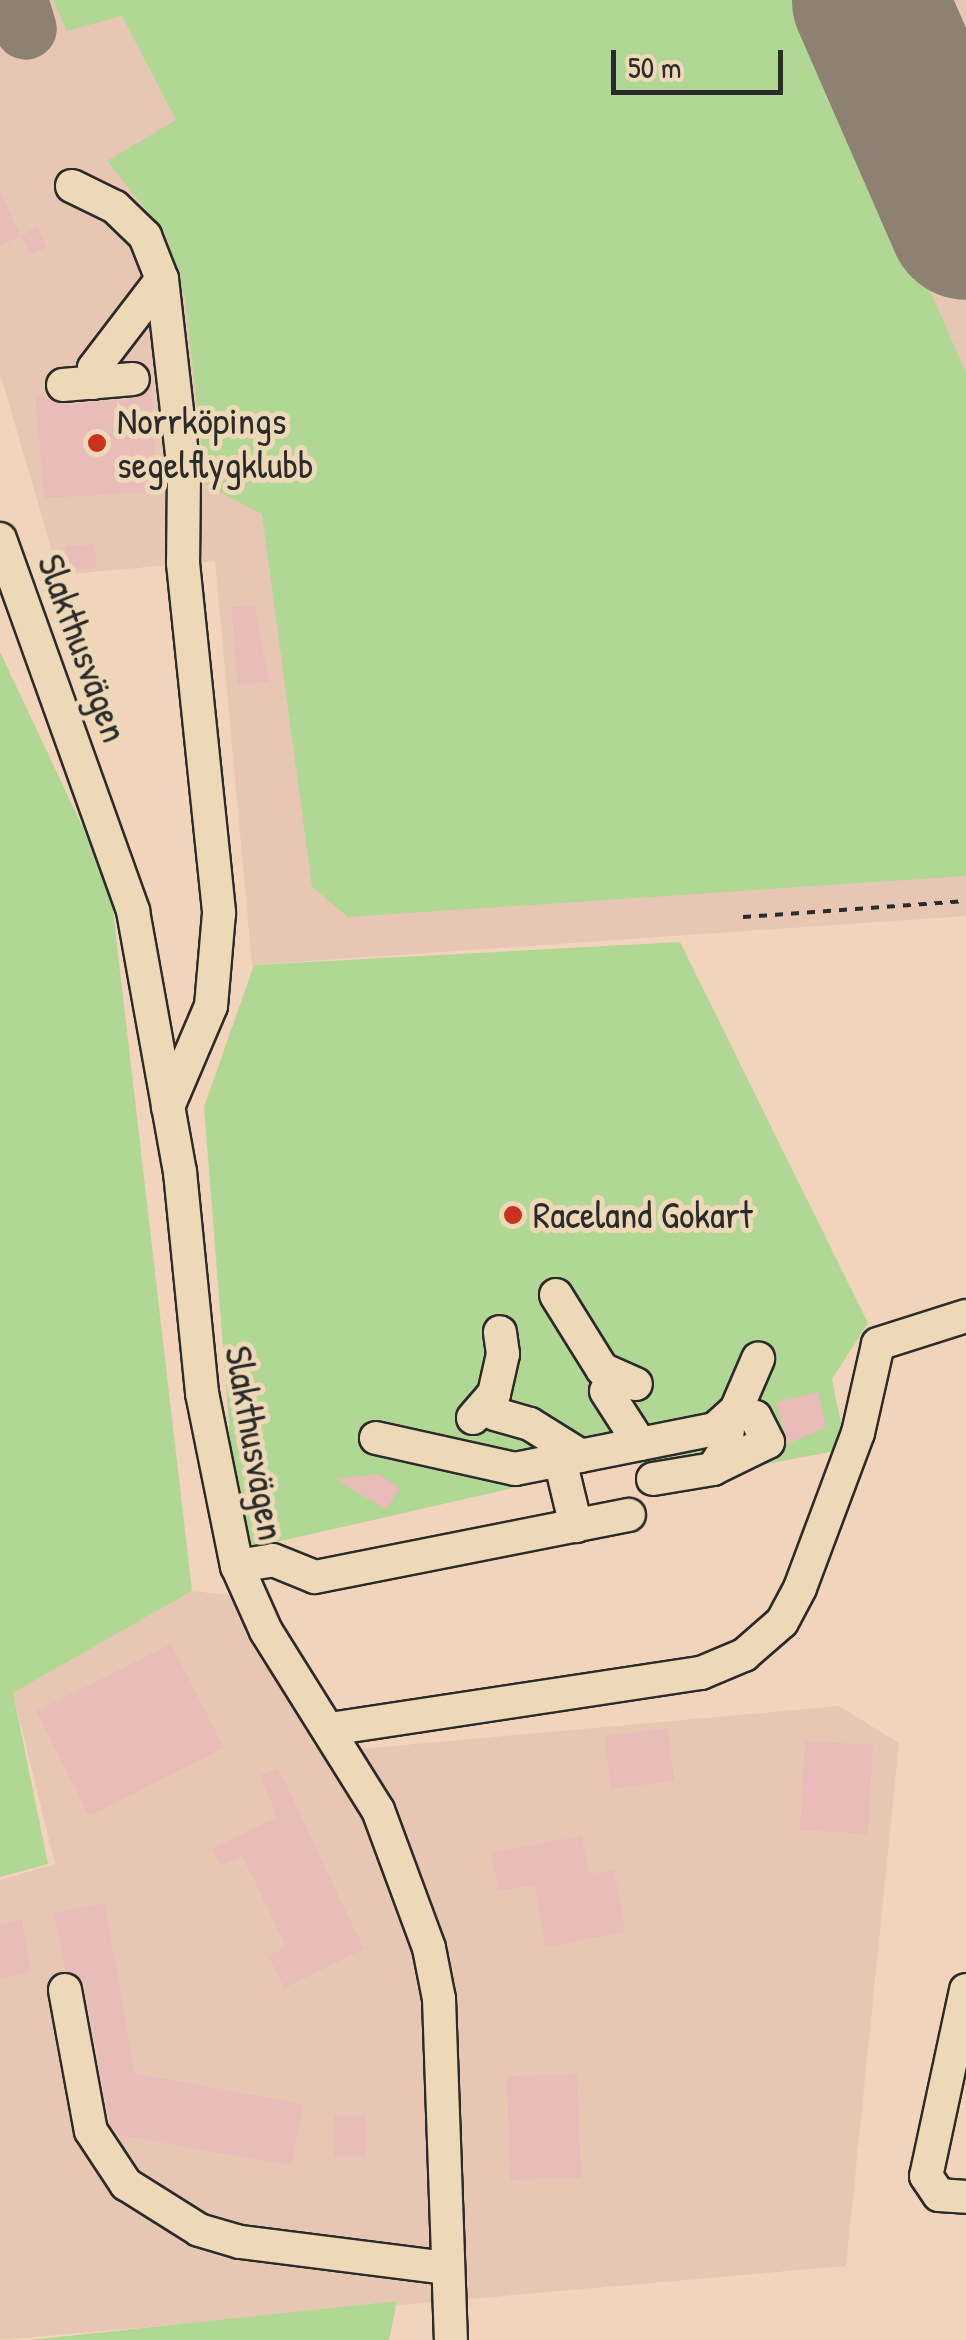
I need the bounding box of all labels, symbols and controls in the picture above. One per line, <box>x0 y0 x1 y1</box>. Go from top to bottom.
scale bar <box>616 30 788 92</box>
text: 50 m <box>628 47 681 87</box>
place label: Norrköpings segelflygklubb <box>117 398 314 488</box>
marker: Norrköpings segelflygklubb <box>86 432 108 454</box>
street label: Slakthusvägen <box>28 548 138 748</box>
place label: Raceland Gokart <box>533 1192 753 1238</box>
marker: Raceland Gokart <box>502 1204 524 1226</box>
street label: Slakthusvägen <box>215 1342 295 1544</box>

